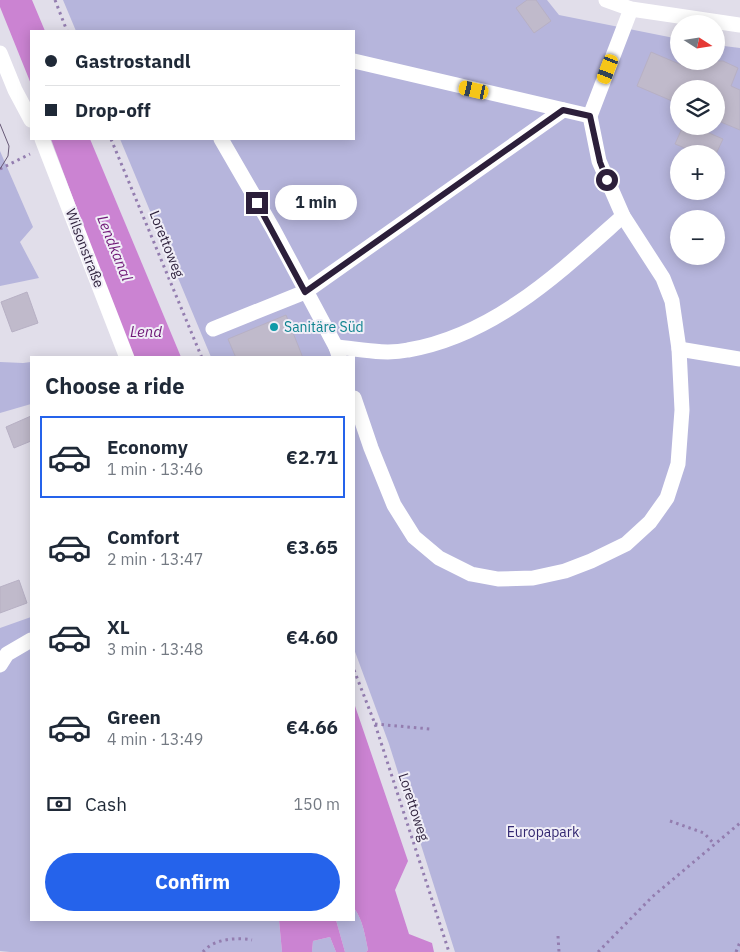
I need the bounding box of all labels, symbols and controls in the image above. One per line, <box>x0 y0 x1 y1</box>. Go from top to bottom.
north arrow <box>670 15 725 70</box>
map controls <box>670 15 725 265</box>
text: Gastrostandl <box>75 49 191 73</box>
car <box>595 52 620 86</box>
car <box>457 79 490 101</box>
button: layers <box>670 80 725 135</box>
text: Drop-off <box>75 98 151 122</box>
button: + <box>670 145 725 200</box>
route start <box>596 169 618 191</box>
callout: 1 min <box>274 186 357 220</box>
route end <box>246 192 268 214</box>
text: 1 min <box>295 192 337 212</box>
street label: Wilsonstraße <box>62 206 108 290</box>
street label: Lorettoweg <box>145 208 189 281</box>
button: − <box>670 210 725 265</box>
water label: Lendkanal <box>93 212 137 284</box>
place label: Sanitäre Süd <box>284 318 364 336</box>
marker: Sanitäre Süd <box>268 321 280 333</box>
water label: Lend <box>130 322 162 341</box>
text: Choose a ride <box>45 371 185 400</box>
icon: car <box>47 435 92 480</box>
text: Economy <box>107 435 188 459</box>
text: €2.71 <box>286 445 338 469</box>
text: 1 min · 13:46 <box>107 459 203 479</box>
icon: car <box>47 525 92 570</box>
text: Comfort <box>107 525 180 549</box>
text: €3.65 <box>286 535 338 559</box>
text: 2 min · 13:47 <box>107 549 203 569</box>
icon: car <box>47 615 92 660</box>
text: XL <box>107 615 130 639</box>
text: €4.60 <box>286 625 338 649</box>
text: 3 min · 13:48 <box>107 639 203 659</box>
icon: car <box>47 705 92 750</box>
text: Green <box>107 705 161 729</box>
text: €4.66 <box>286 715 338 739</box>
text: 4 min · 13:49 <box>107 729 203 749</box>
street label: Lorettoweg <box>395 771 434 844</box>
icon: cash <box>45 790 73 818</box>
text: Cash <box>85 792 127 816</box>
text: 150 m <box>293 794 340 814</box>
park label: Europapark <box>507 823 580 841</box>
button: Confirm <box>45 853 340 911</box>

